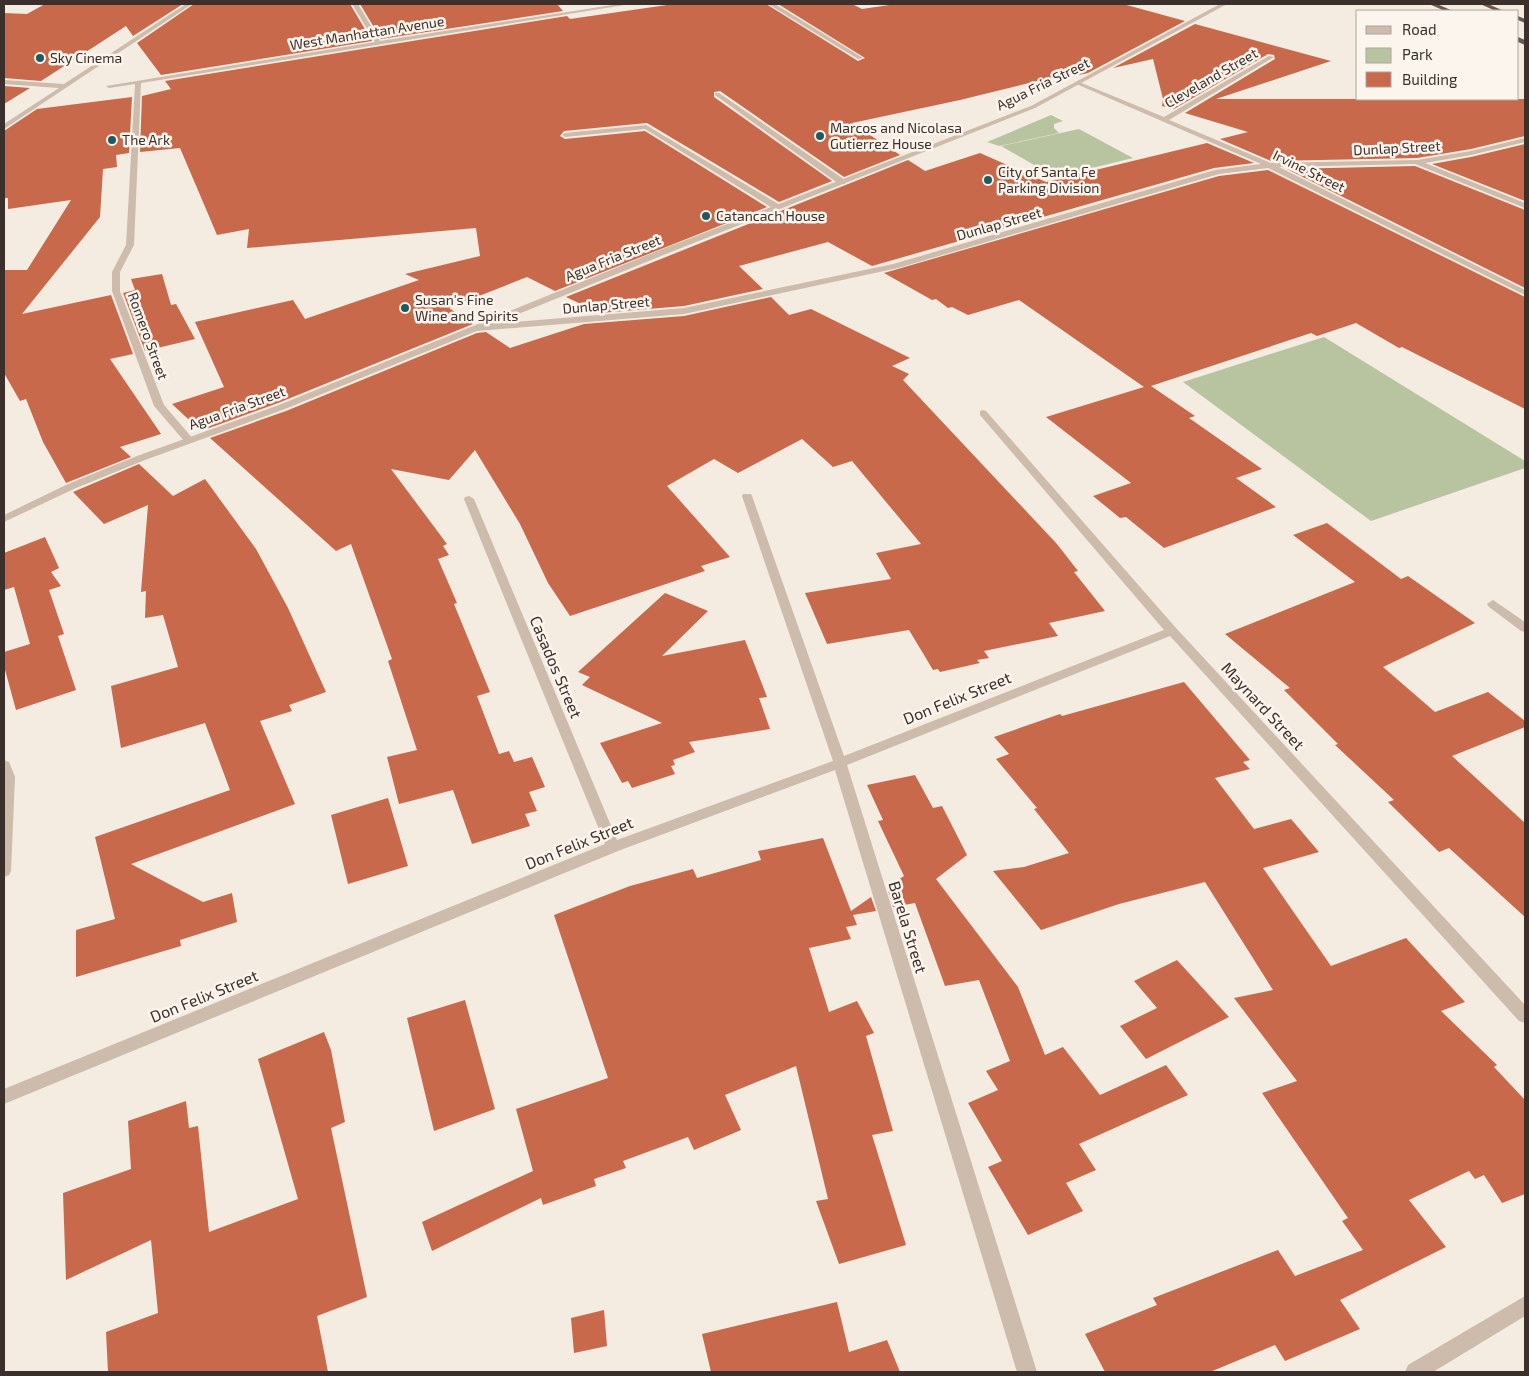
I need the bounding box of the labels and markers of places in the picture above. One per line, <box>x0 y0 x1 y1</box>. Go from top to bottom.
place label: Sky Cinema <box>50 49 122 66</box>
marker: Sky Cinema <box>34 52 46 64</box>
place label: Marcos and Nicolasa Gutierrez House <box>830 119 962 152</box>
marker: Marcos and Nicolasa Gutierrez House <box>814 130 826 142</box>
place label: The Ark <box>122 131 170 148</box>
marker: The Ark <box>106 134 118 146</box>
place label: City of Santa Fe Parking Division <box>998 163 1100 196</box>
marker: City of Santa Fe Parking Division <box>982 174 994 186</box>
place label: Catancach House <box>716 207 825 224</box>
marker: Catancach House <box>700 210 712 222</box>
place label: Susan's Fine Wine and Spirits <box>415 291 518 324</box>
marker: Susan's Fine Wine and Spirits <box>399 302 411 314</box>

